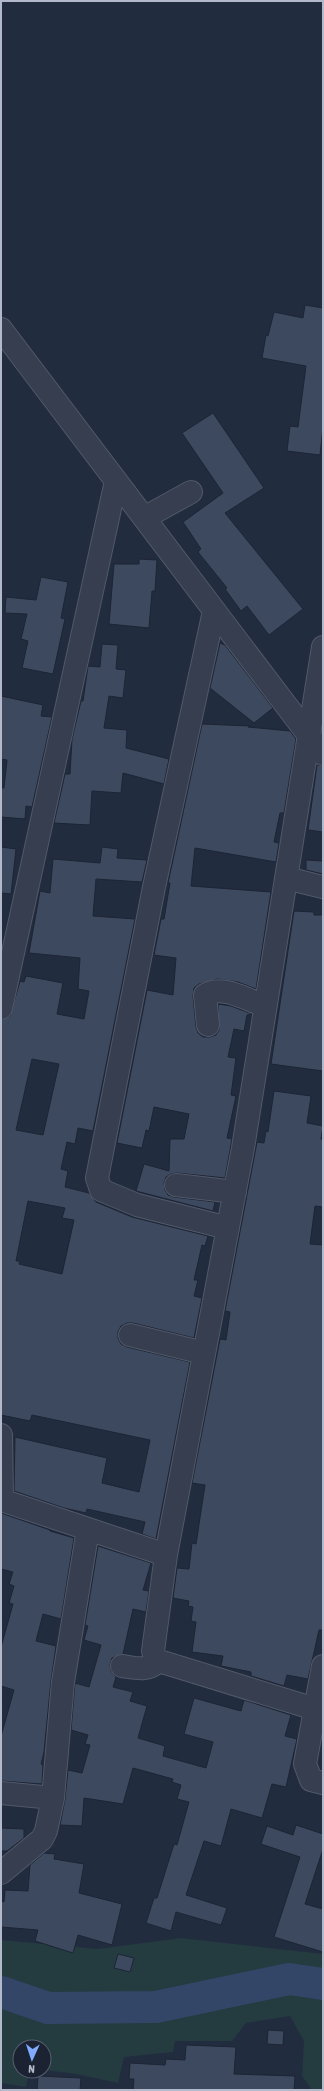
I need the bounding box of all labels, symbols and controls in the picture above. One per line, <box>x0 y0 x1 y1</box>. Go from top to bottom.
north arrow <box>12 2039 52 2079</box>
text: N <box>28 2063 35 2075</box>

